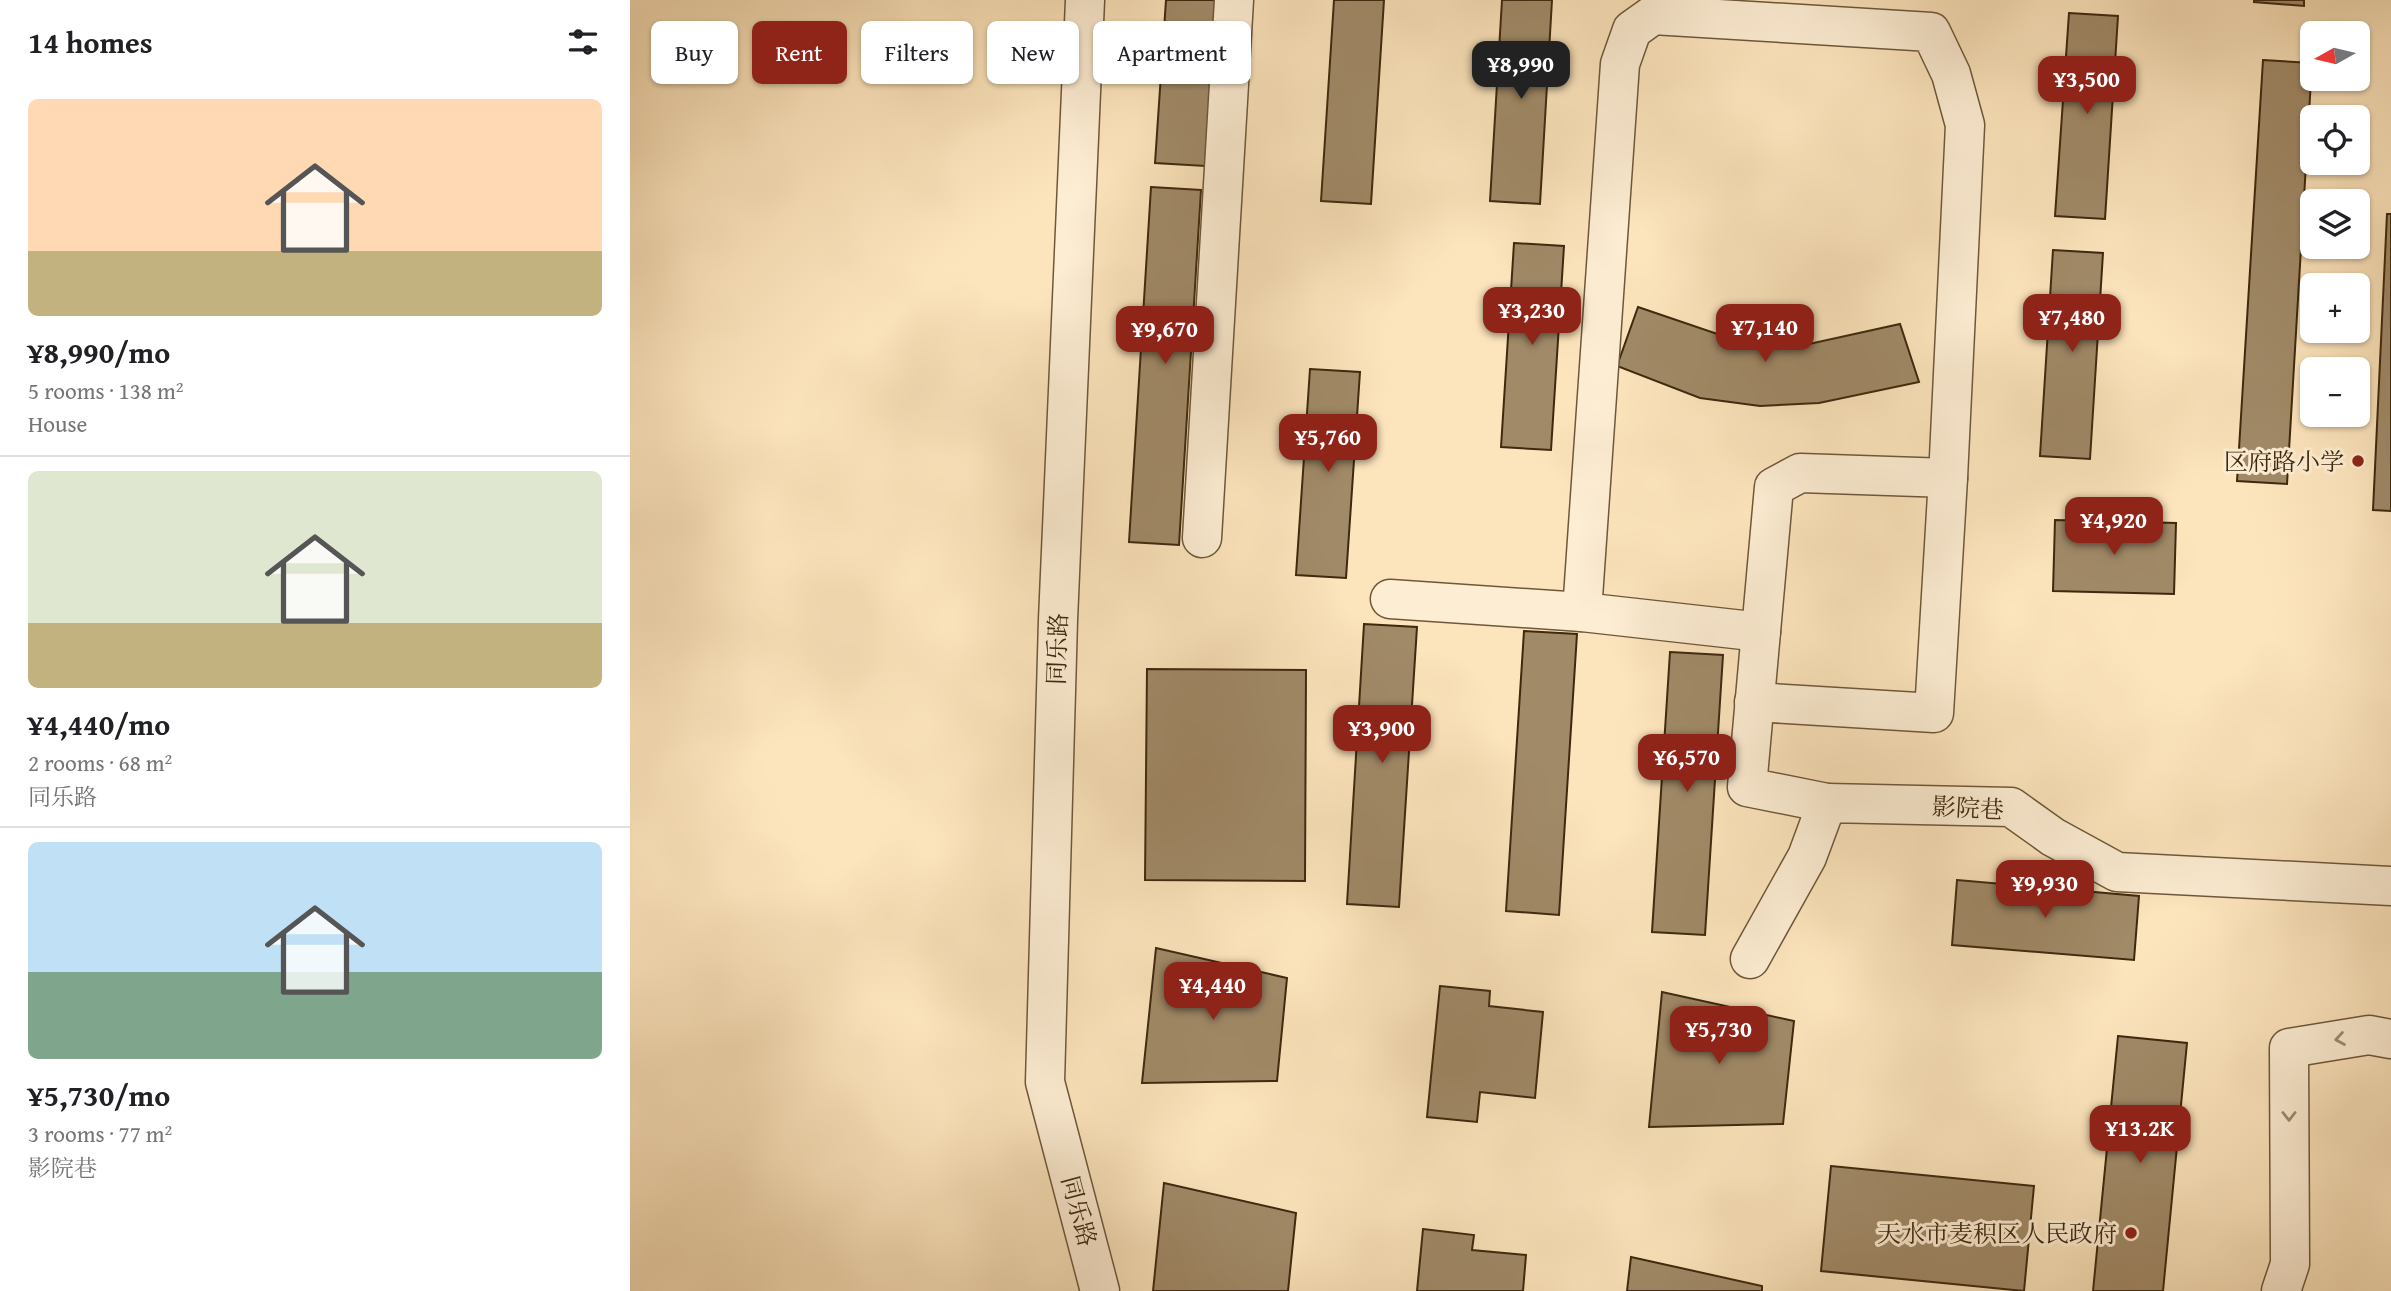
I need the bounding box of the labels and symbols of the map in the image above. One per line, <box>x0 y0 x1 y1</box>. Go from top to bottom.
north arrow <box>2300 21 2370 91</box>
pin: ¥8,990 <box>1464 42 1578 101</box>
pin: ¥3,500 <box>2030 57 2144 116</box>
pin: ¥3,230 <box>1475 288 1589 347</box>
pin: ¥7,480 <box>2015 294 2129 354</box>
pin: ¥7,140 <box>1708 304 1822 364</box>
pin: ¥9,670 <box>1108 306 1222 366</box>
pin: ¥5,760 <box>1271 414 1385 474</box>
place label: 区府路小学 <box>2224 444 2344 479</box>
marker: 区府路小学 <box>2350 453 2366 469</box>
pin: ¥4,920 <box>2057 498 2171 557</box>
street label: 同乐路 <box>1038 612 1076 686</box>
pin: ¥3,900 <box>1325 706 1439 765</box>
pin: ¥6,570 <box>1630 734 1744 794</box>
street label: 影院巷 <box>1931 789 2005 827</box>
pin: ¥9,930 <box>1988 860 2102 920</box>
pin: ¥4,440 <box>1156 962 1270 1022</box>
pin: ¥5,730 <box>1662 1006 1776 1066</box>
one-way arrow <box>2334 1031 2346 1046</box>
pin: ¥13.2K <box>2083 1106 2197 1165</box>
one-way arrow <box>2281 1111 2297 1122</box>
street label: 同乐路 <box>1053 1172 1105 1250</box>
place label: 天水市麦积区人民政府 <box>1877 1216 2117 1251</box>
marker: 天水市麦积区人民政府 <box>2123 1225 2139 1241</box>

